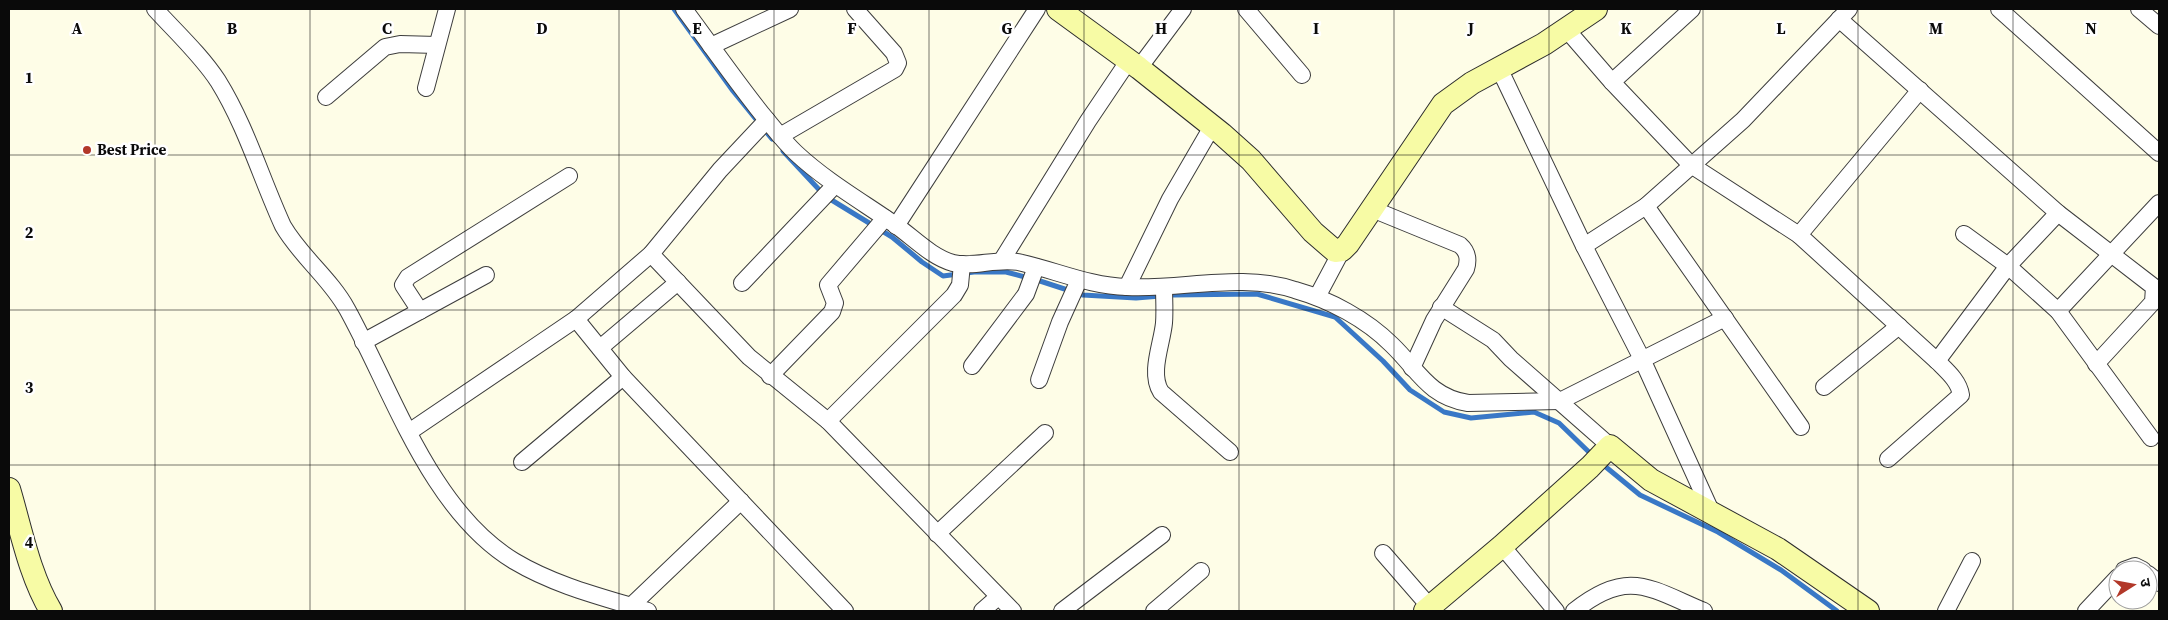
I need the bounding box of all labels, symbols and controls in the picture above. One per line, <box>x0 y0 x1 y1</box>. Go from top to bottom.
text: A <box>72 17 83 39</box>
text: B <box>227 17 238 39</box>
text: C <box>382 17 392 39</box>
text: D <box>536 17 548 39</box>
text: E <box>692 17 702 39</box>
text: F <box>847 17 857 39</box>
text: G <box>1002 17 1013 39</box>
text: H <box>1155 17 1167 39</box>
text: I <box>1313 17 1319 39</box>
text: J <box>1467 17 1474 39</box>
text: K <box>1620 17 1632 39</box>
text: L <box>1776 17 1786 39</box>
text: M <box>1929 17 1943 39</box>
text: N <box>2085 17 2097 39</box>
text: 1 <box>25 66 33 88</box>
place label: Best Price <box>97 139 167 160</box>
marker: Best Price <box>81 144 93 156</box>
text: 2 <box>25 221 34 243</box>
text: 3 <box>25 376 34 398</box>
text: 4 <box>25 531 34 553</box>
north arrow <box>2108 560 2158 610</box>
text: उ <box>2135 577 2157 589</box>

